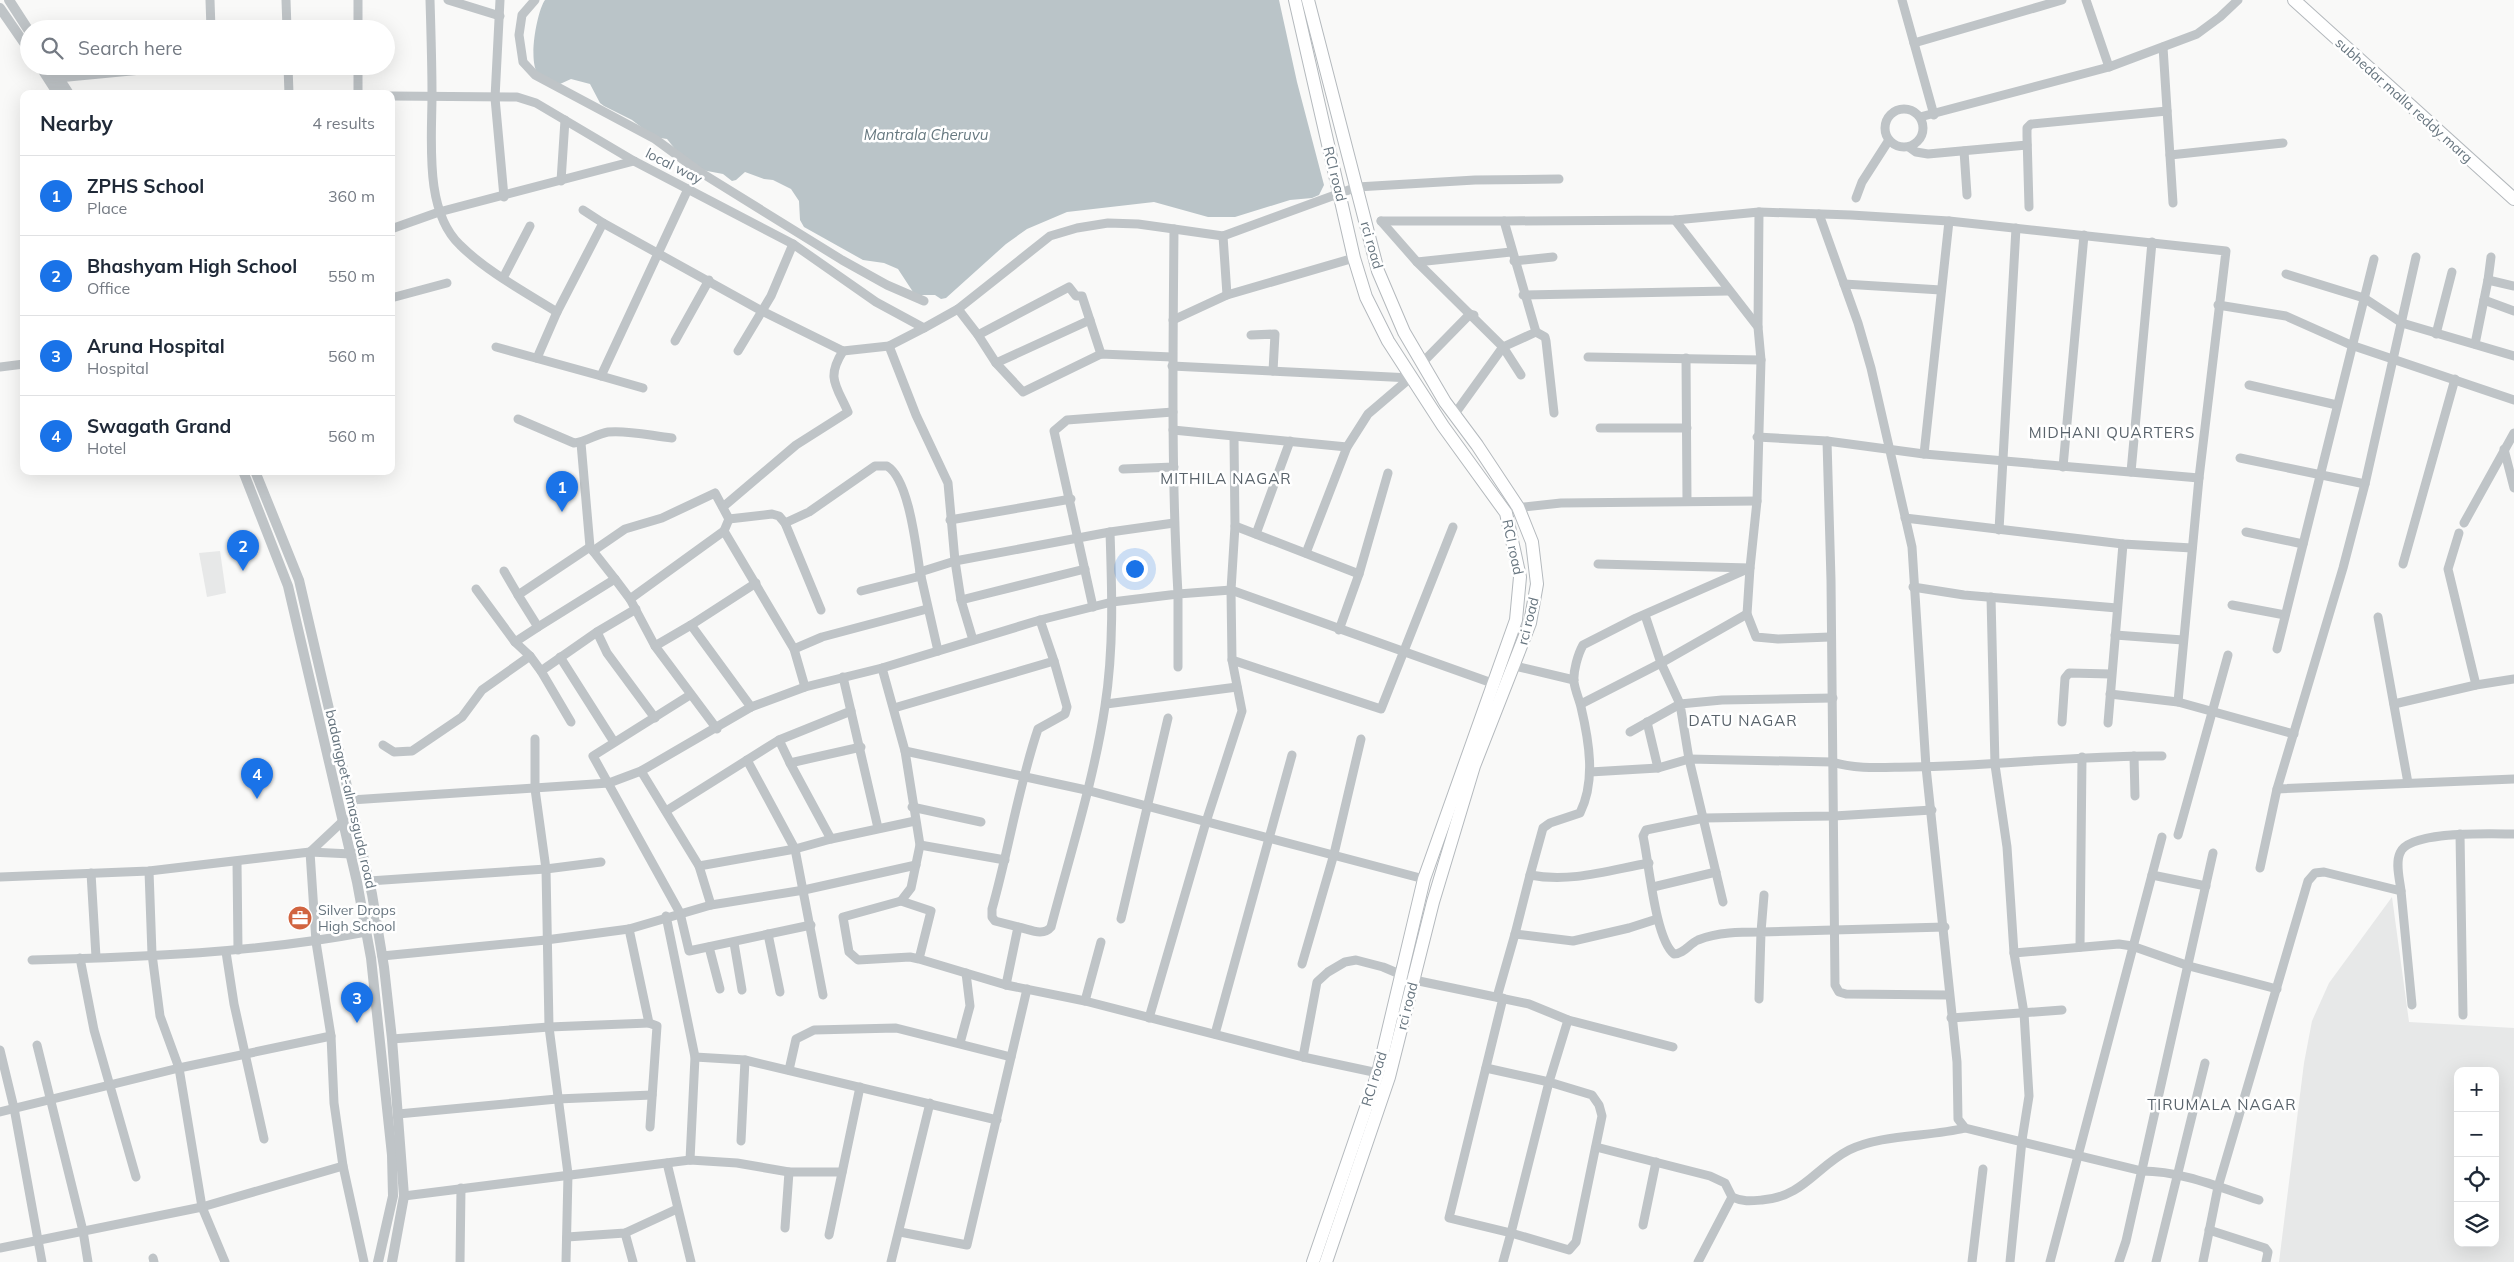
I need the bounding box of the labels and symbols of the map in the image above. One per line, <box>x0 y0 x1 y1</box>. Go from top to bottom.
street label: subhedar malla reddy marg <box>2332 33 2476 167</box>
water label: Mantrala Cheruvu <box>864 125 989 144</box>
street label: local way <box>643 144 706 188</box>
street label: RCI road <box>1319 145 1351 203</box>
street label: rci road <box>1357 219 1387 271</box>
district label: MIDHANI QUARTERS <box>2029 423 2195 442</box>
district label: MITHILA NAGAR <box>1160 469 1292 488</box>
pin: 1 <box>546 471 578 512</box>
street label: RCI road <box>1498 518 1528 576</box>
pin: 2 <box>227 530 259 571</box>
your location <box>1122 556 1148 582</box>
street label: rci road <box>1513 595 1543 647</box>
street label: badangpet-almasguda road <box>322 708 380 890</box>
district label: DATU NAGAR <box>1688 711 1798 730</box>
pin: 4 <box>241 758 273 799</box>
place label: Silver Drops High School <box>318 901 396 935</box>
office icon: Silver Drops High School <box>287 905 313 931</box>
street label: rci road <box>1392 980 1422 1032</box>
pin: 3 <box>341 982 373 1023</box>
street label: RCI road <box>1357 1049 1391 1109</box>
district label: TIRUMALA NAGAR <box>2147 1095 2297 1114</box>

